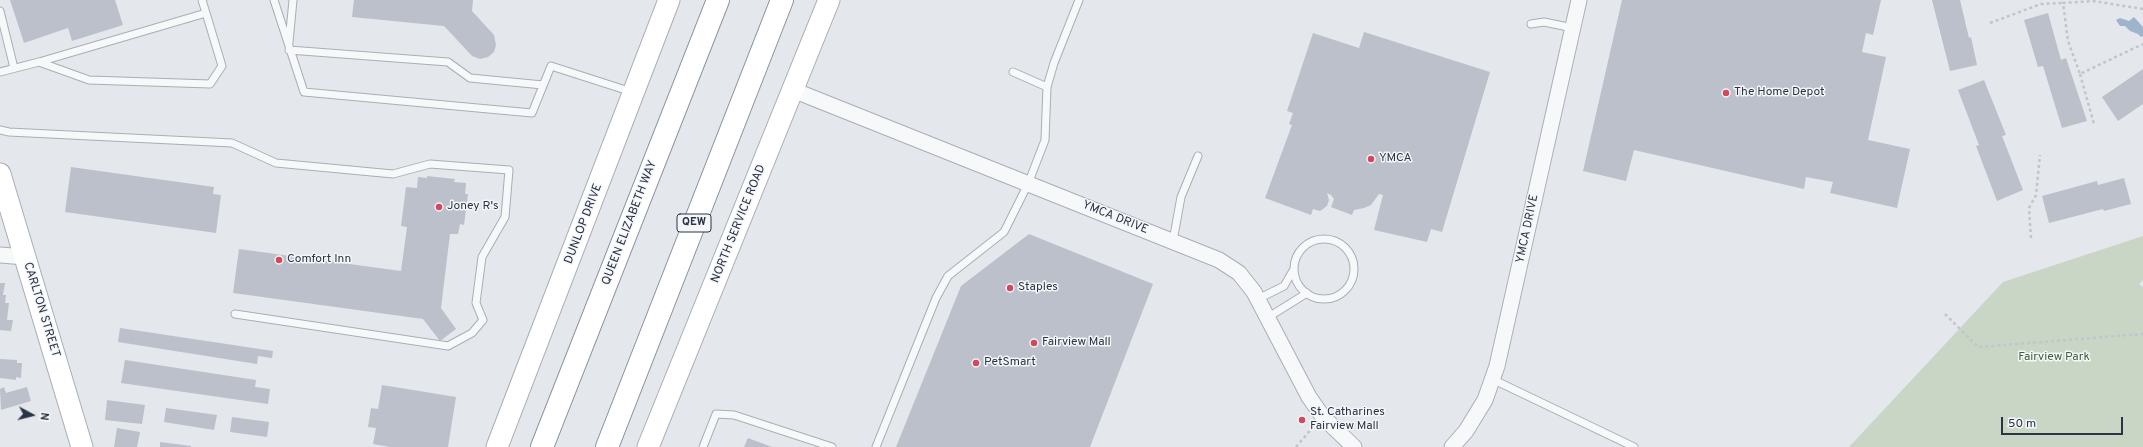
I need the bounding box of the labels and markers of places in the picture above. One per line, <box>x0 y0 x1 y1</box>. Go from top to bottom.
place label: The Home Depot <box>1734 86 1825 100</box>
marker: The Home Depot <box>1721 88 1731 98</box>
place label: YMCA <box>1379 152 1412 166</box>
marker: YMCA <box>1366 154 1376 164</box>
place label: Joney R's <box>447 200 499 214</box>
marker: Joney R's <box>434 202 444 212</box>
place label: Comfort Inn <box>287 253 351 267</box>
marker: Comfort Inn <box>274 255 284 265</box>
place label: Staples <box>1018 281 1058 295</box>
marker: Staples <box>1005 283 1015 293</box>
place label: Fairview Mall <box>1042 336 1111 350</box>
marker: Fairview Mall <box>1029 338 1039 348</box>
place label: PetSmart <box>984 356 1036 370</box>
marker: PetSmart <box>971 358 981 368</box>
place label: St. Catharines Fairview Mall <box>1310 406 1385 434</box>
marker: St. Catharines Fairview Mall <box>1297 415 1307 425</box>

